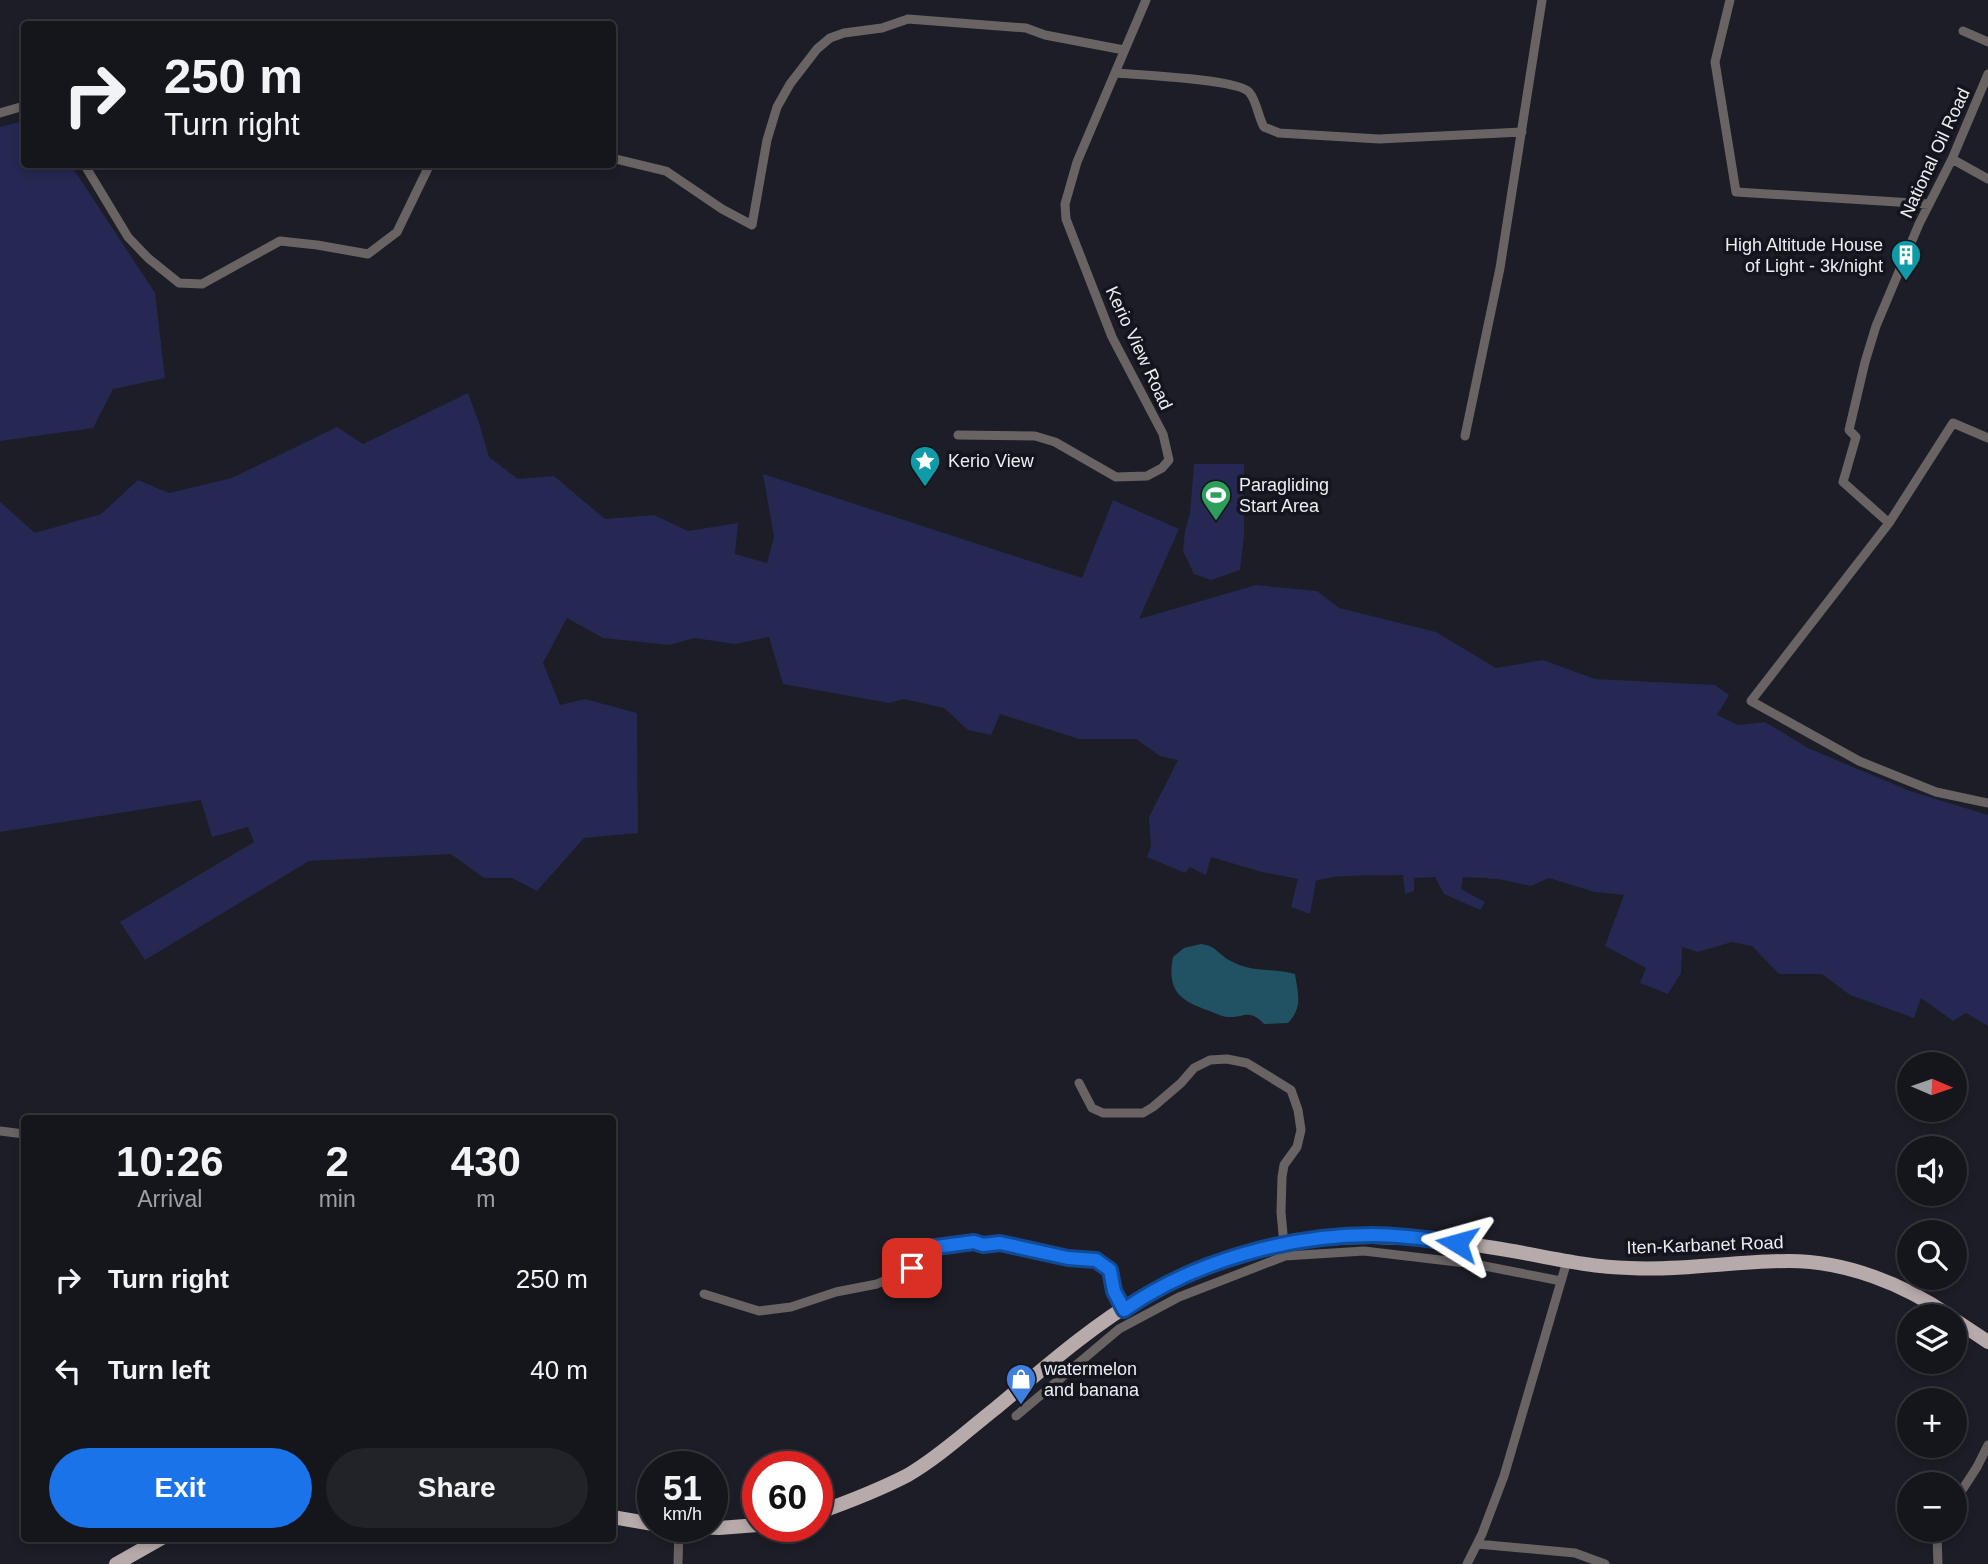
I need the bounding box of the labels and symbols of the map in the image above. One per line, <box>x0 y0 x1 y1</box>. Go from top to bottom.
street label: National Oil Road <box>1896 85 1974 221</box>
place label: High Altitude House of Light - 3k/night <box>1725 235 1883 276</box>
building icon: High Altitude House of Light - 3k/night <box>1889 238 1923 282</box>
street label: Kerio View Road <box>1102 283 1176 413</box>
place icon: Kerio View <box>908 444 942 488</box>
place label: Kerio View <box>948 451 1035 471</box>
place label: Paragliding Start Area <box>1239 475 1329 516</box>
sports icon: Paragliding Start Area <box>1199 478 1233 522</box>
north arrow <box>1897 1052 1967 1122</box>
position arrow <box>1420 1206 1494 1280</box>
street label: Iten-Karbanet Road <box>1626 1232 1784 1258</box>
pin <box>882 1238 942 1298</box>
place label: watermelon and banana <box>1043 1359 1140 1400</box>
shop icon: watermelon and banana <box>1004 1362 1038 1406</box>
speed limit sign: 60 <box>742 1451 833 1542</box>

